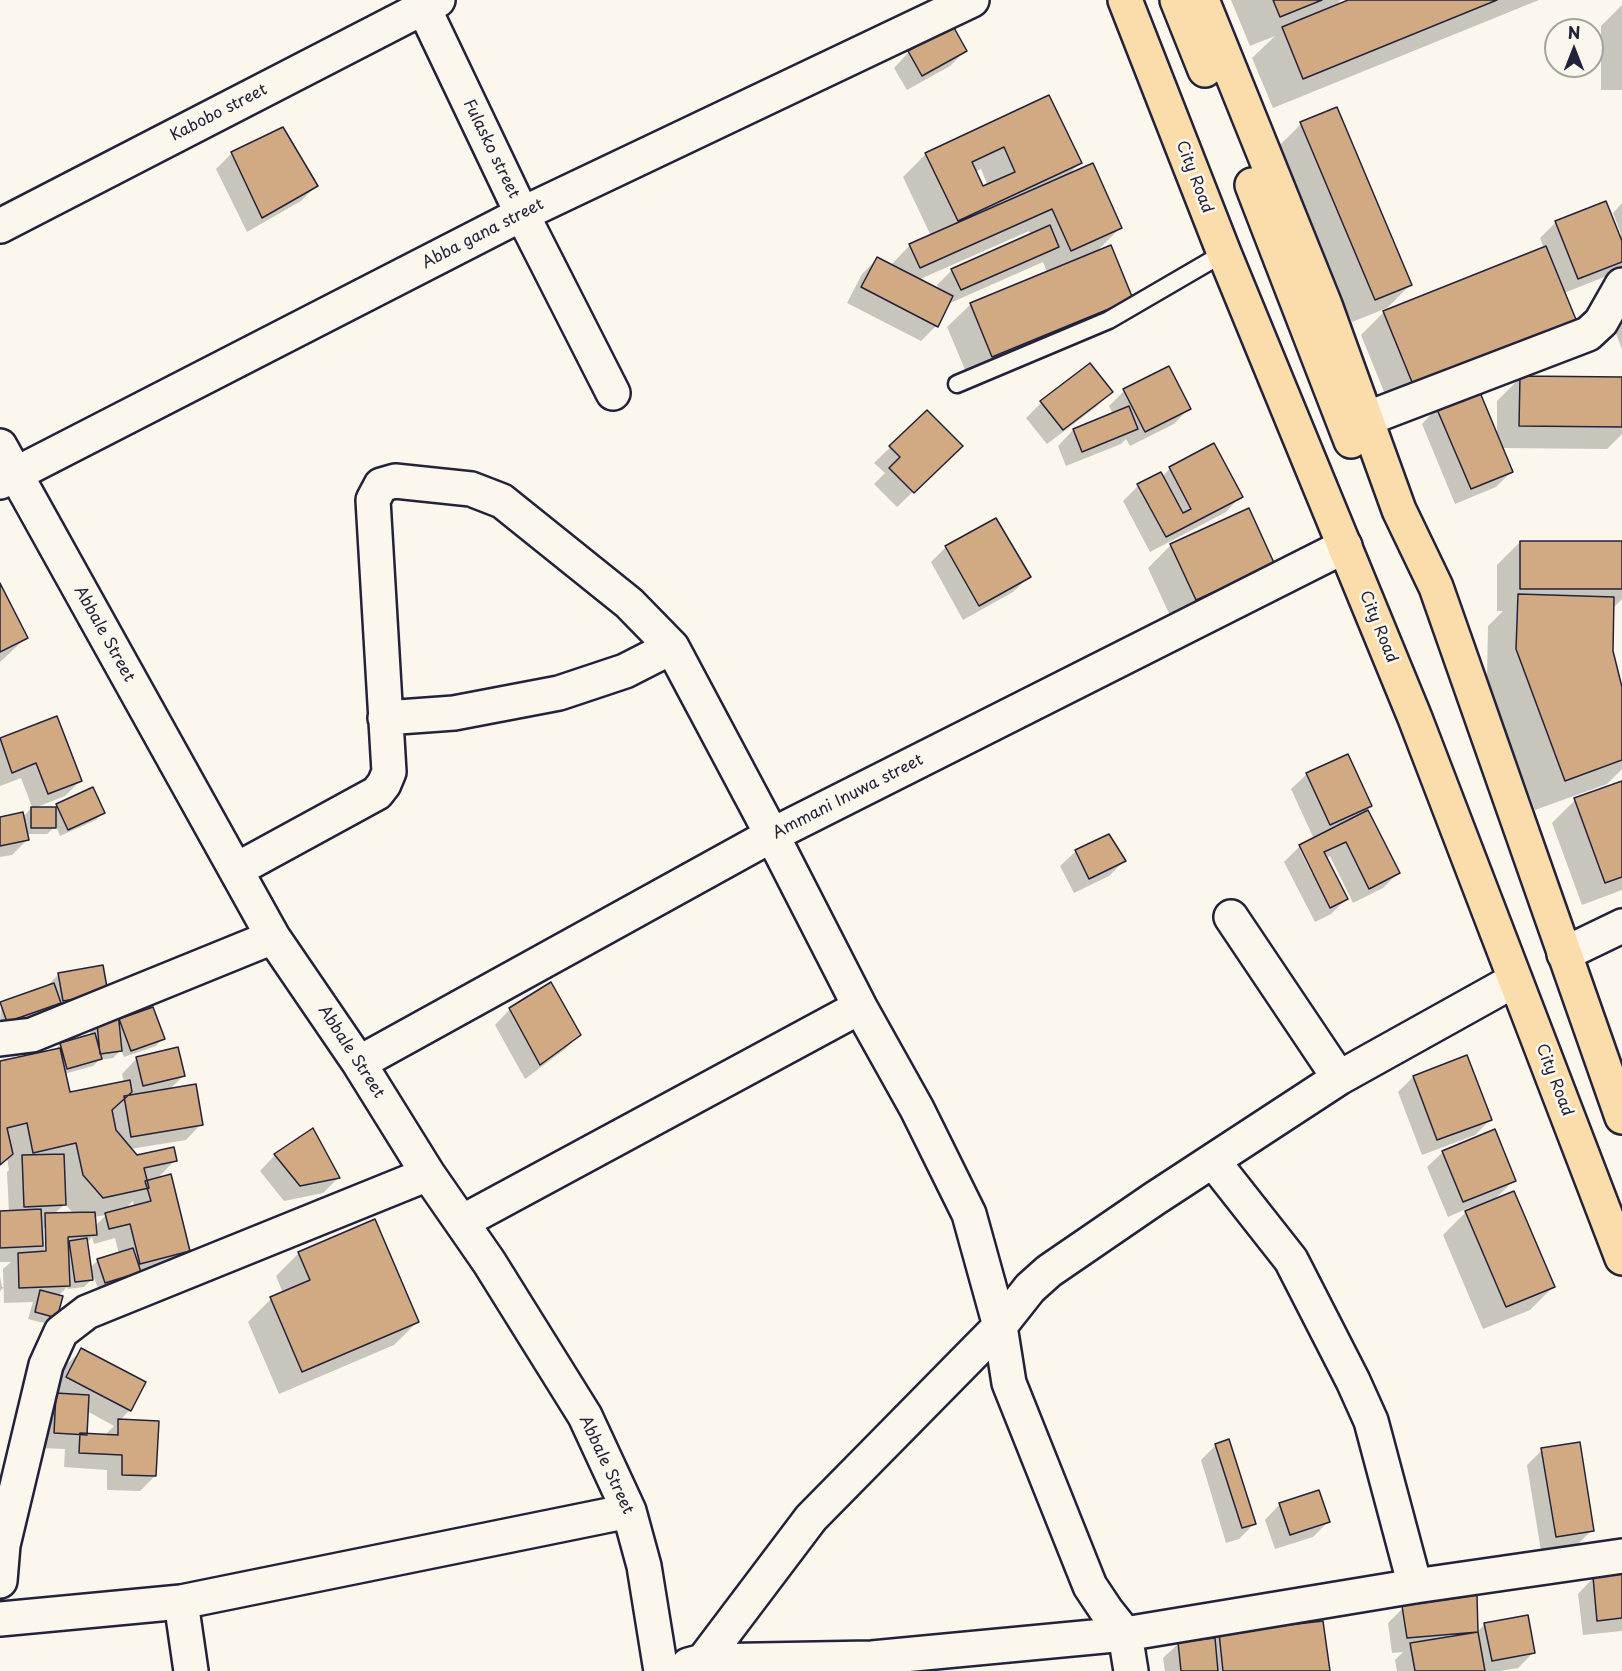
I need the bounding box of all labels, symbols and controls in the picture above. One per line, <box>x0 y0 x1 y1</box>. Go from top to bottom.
north arrow <box>1544 18 1604 78</box>
text: N <box>1568 20 1580 44</box>
street label: Kabobo street <box>167 80 271 146</box>
street label: Fulasko street <box>459 96 523 202</box>
street label: City Road <box>1171 138 1217 216</box>
street label: Abba gana street <box>419 195 547 273</box>
street label: Abbale Street <box>70 583 138 685</box>
street label: City Road <box>1355 588 1401 666</box>
street label: Ammani Inuwa street <box>769 751 927 843</box>
street label: Abbale Street <box>314 1002 388 1102</box>
street label: City Road <box>1531 1041 1577 1119</box>
street label: Abbale Street <box>575 1413 637 1517</box>

